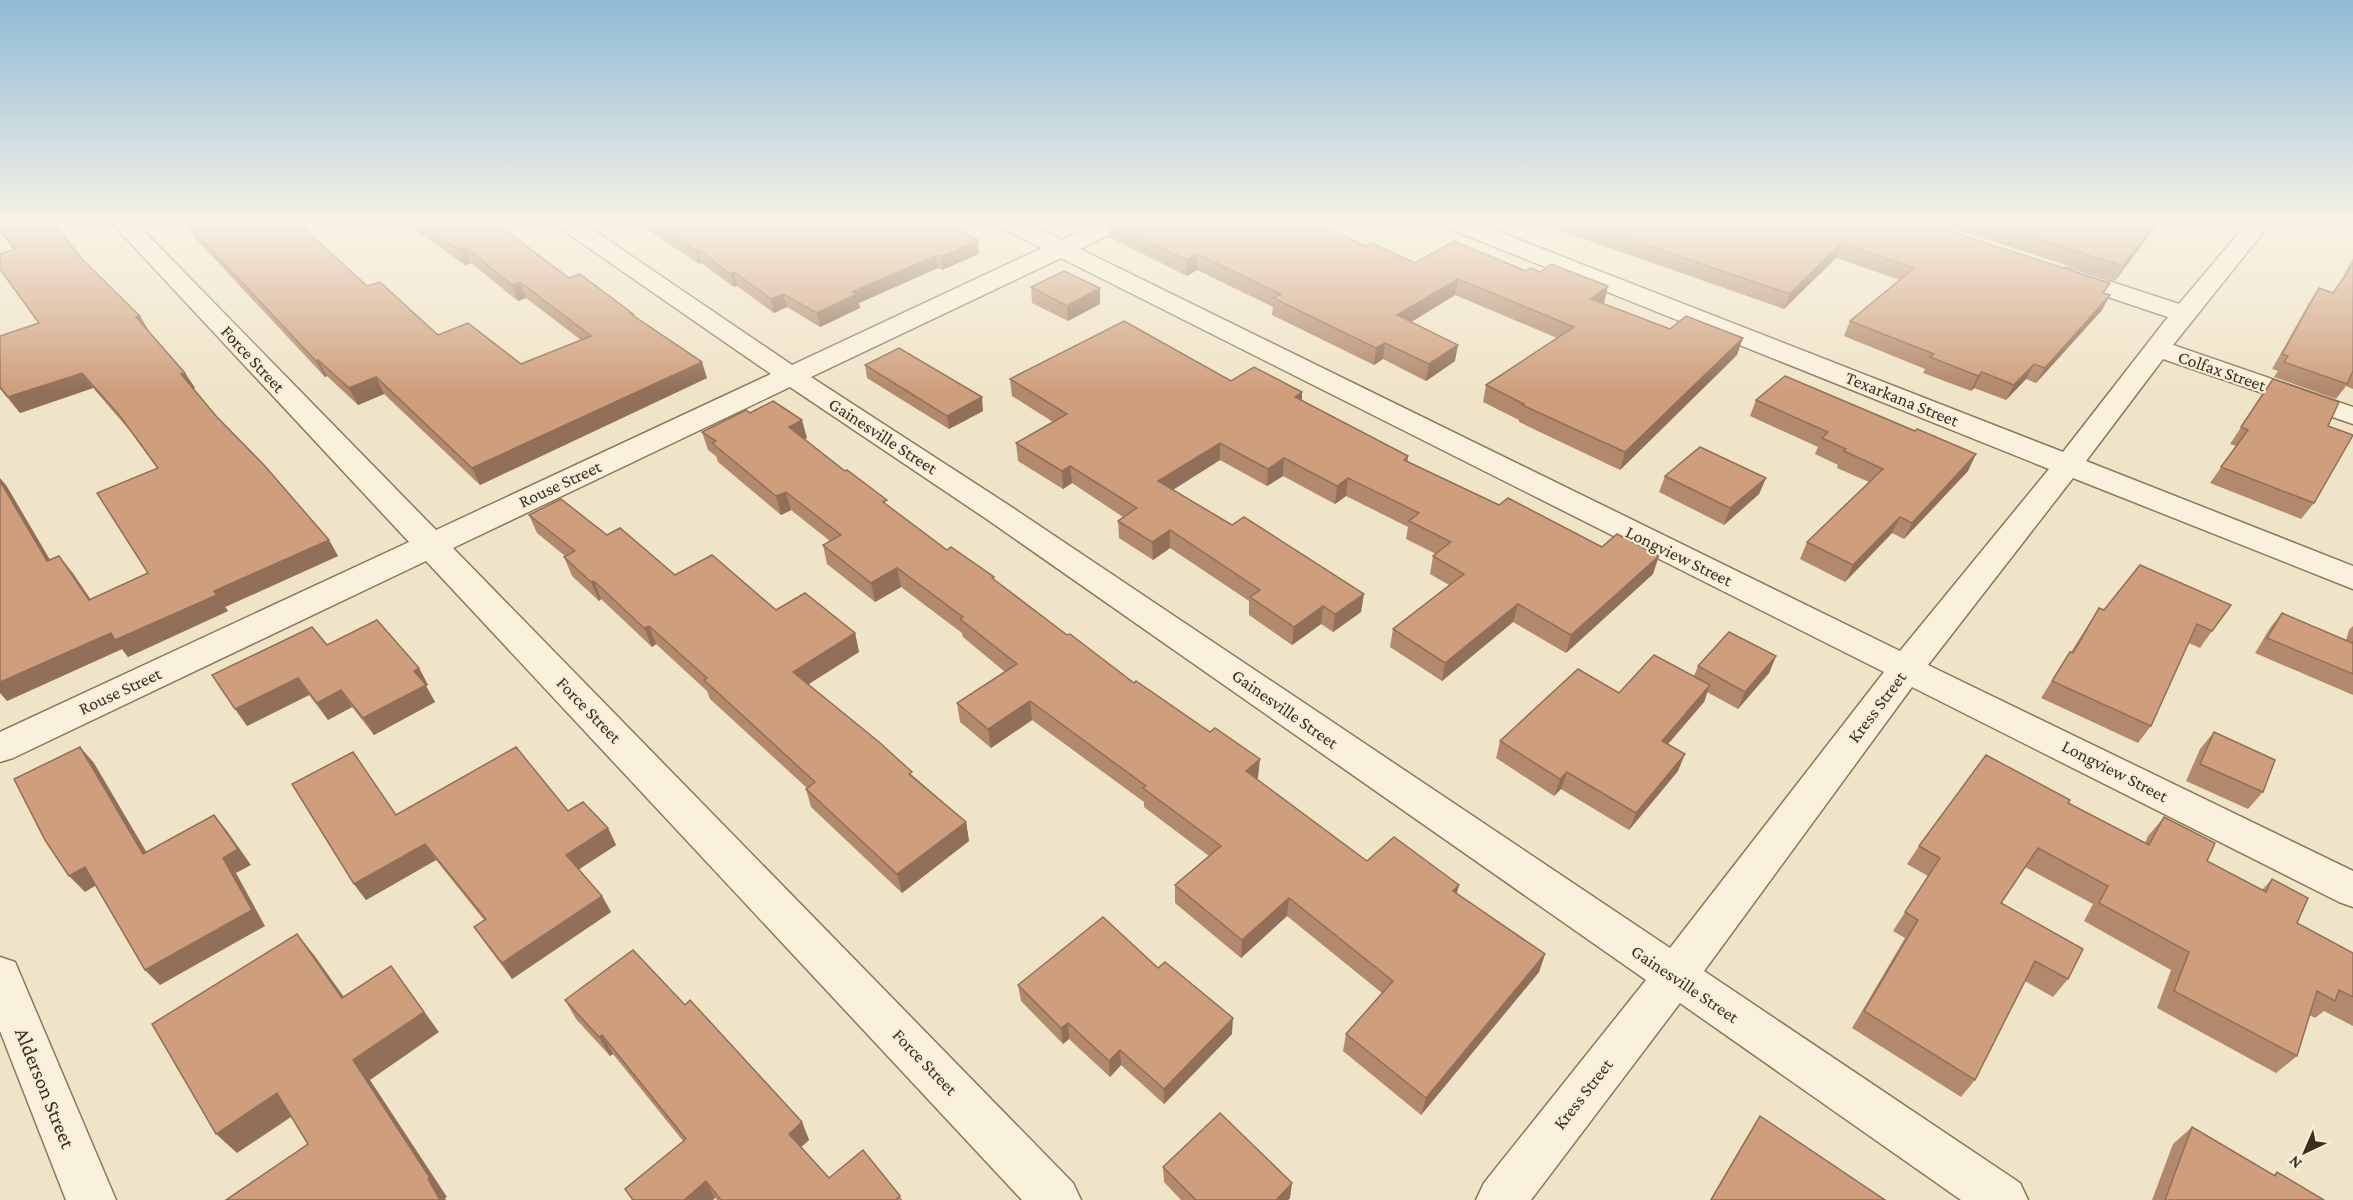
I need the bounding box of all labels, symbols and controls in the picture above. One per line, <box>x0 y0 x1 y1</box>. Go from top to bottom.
street label: Force Street <box>217 321 290 397</box>
street label: Colfax Street <box>2175 347 2270 396</box>
street label: Texarkana Street <box>1843 367 1962 431</box>
street label: Gainesville Street <box>825 394 942 479</box>
street label: Rouse Street <box>516 456 605 512</box>
street label: Longview Street <box>1622 522 1736 591</box>
street label: Rouse Street <box>76 663 165 719</box>
street label: Gainesville Street <box>1228 665 1343 754</box>
street label: Kress Street <box>1844 667 1911 747</box>
street label: Force Street <box>553 673 626 748</box>
street label: Longview Street <box>2059 736 2172 807</box>
street label: Gainesville Street <box>1628 941 1743 1028</box>
street label: Alderson Street <box>10 1024 81 1153</box>
street label: Force Street <box>889 1025 962 1100</box>
street label: Kress Street <box>1549 1054 1617 1133</box>
north arrow <box>2275 1122 2335 1182</box>
text: N <box>2285 1152 2305 1172</box>

